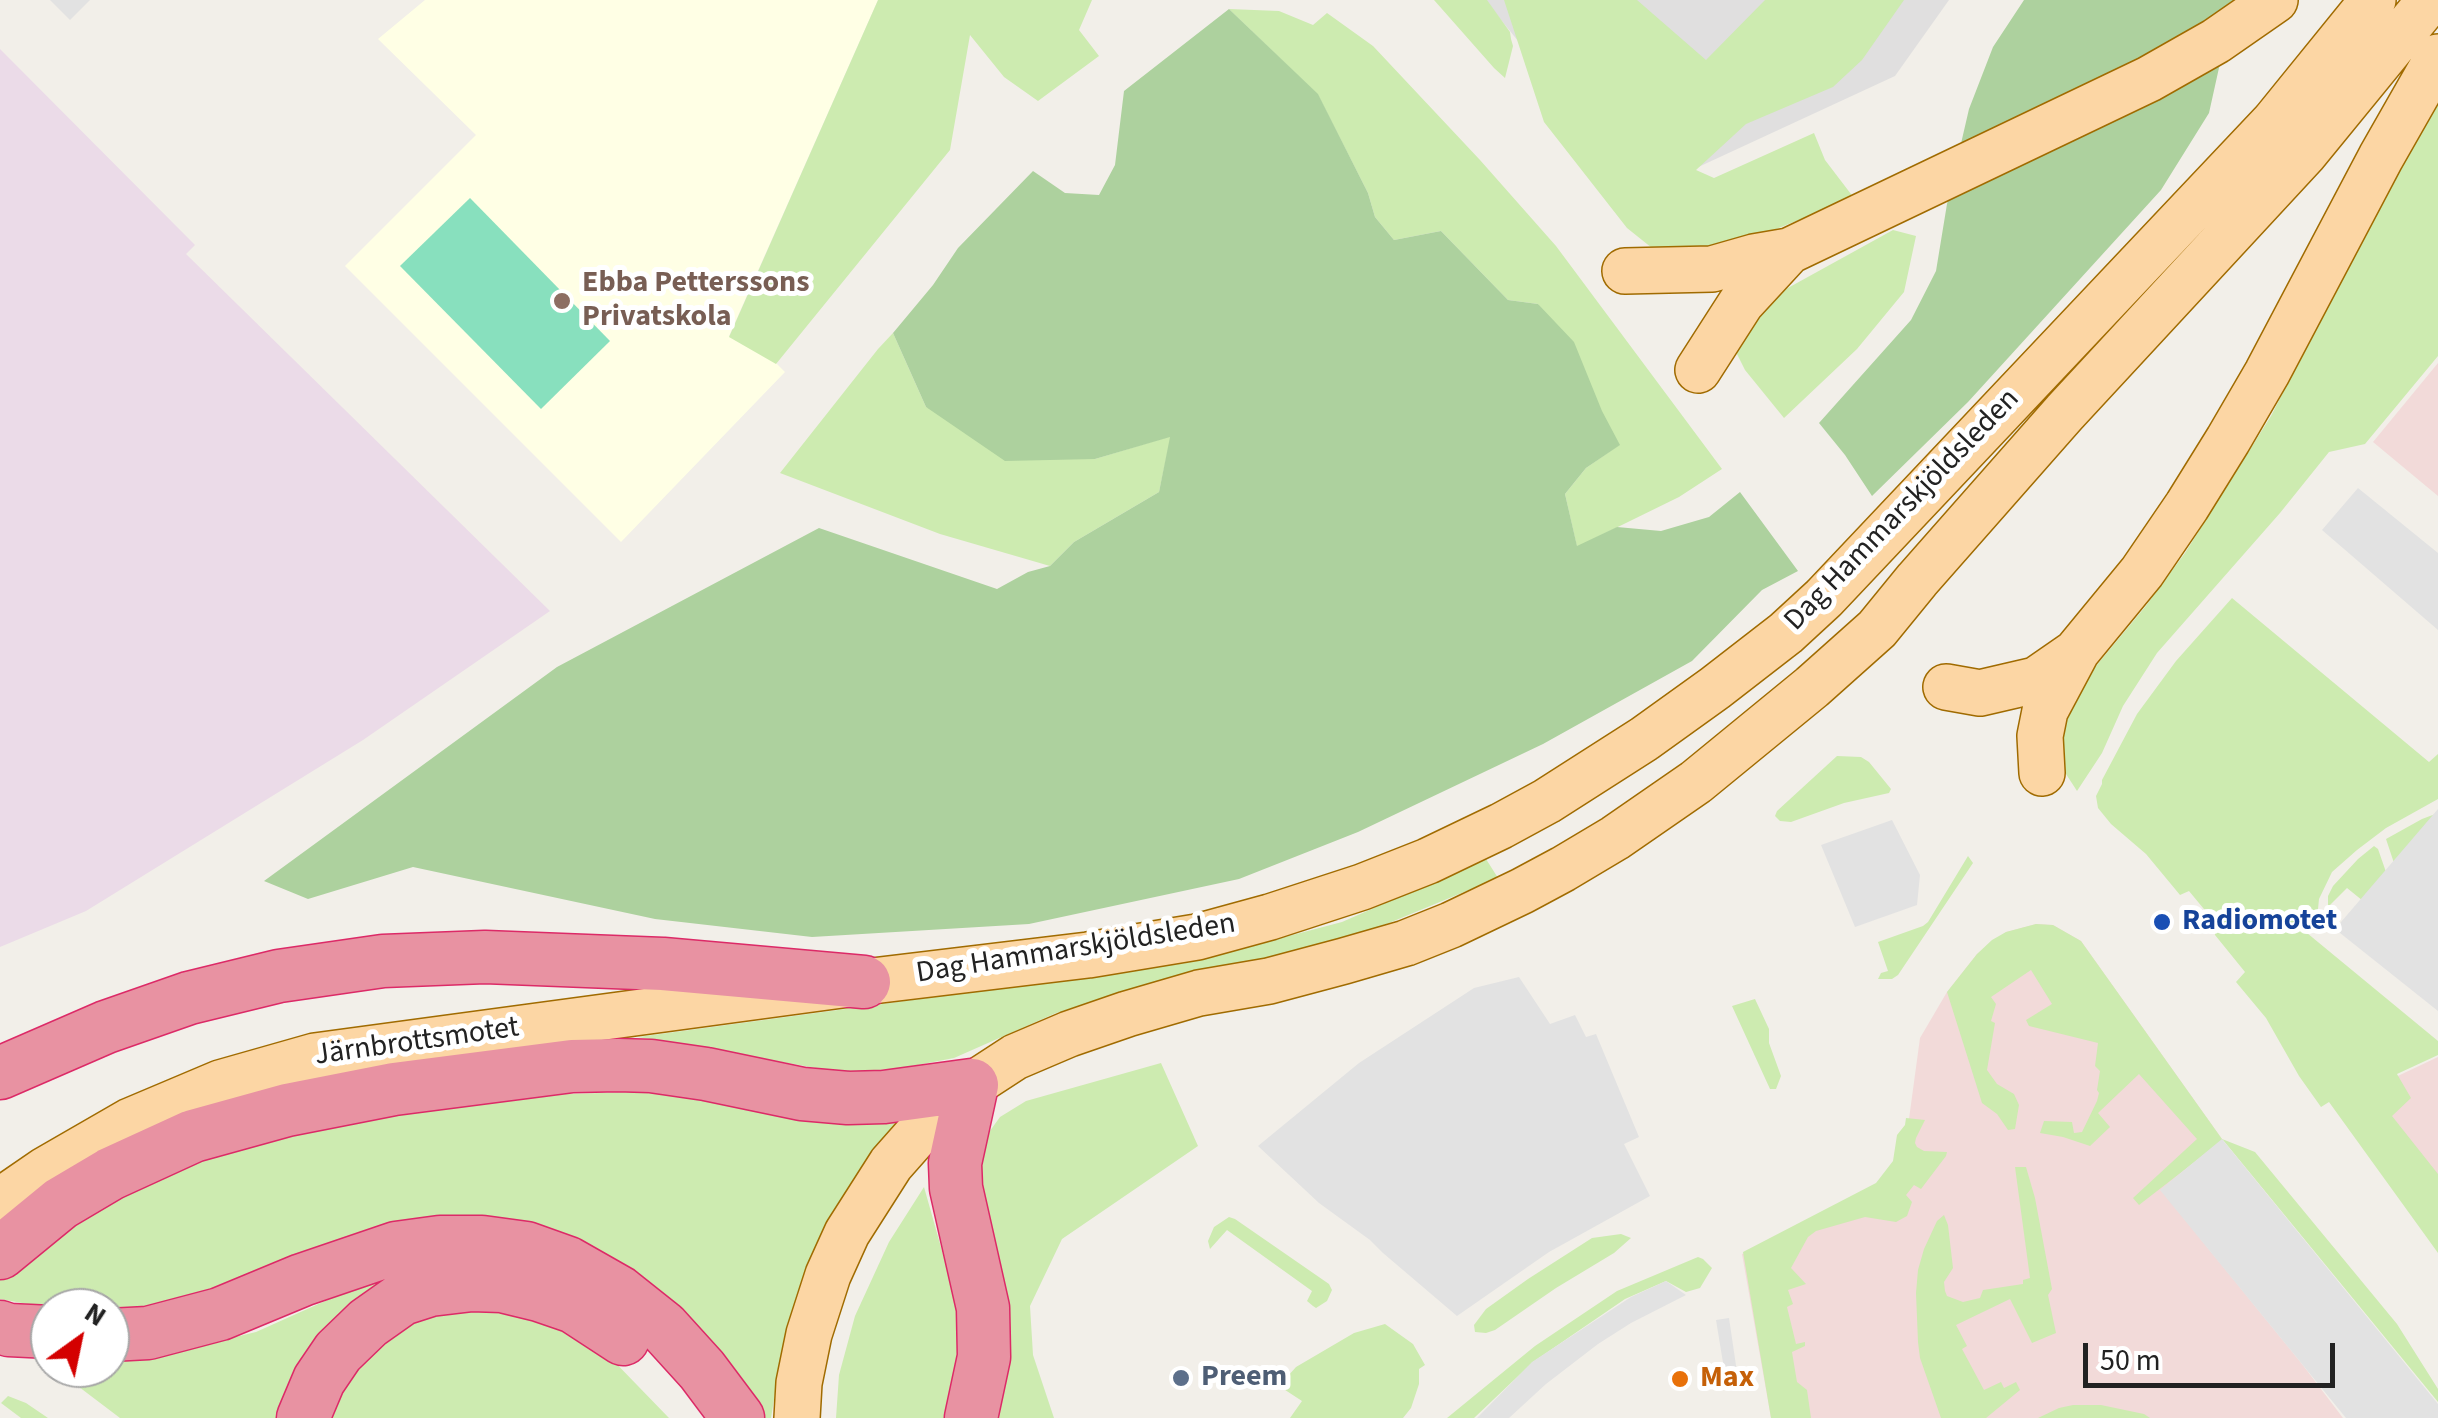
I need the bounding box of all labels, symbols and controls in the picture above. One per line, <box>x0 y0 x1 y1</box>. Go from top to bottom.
place label: Ebba Petterssons Privatskola <box>582 266 810 336</box>
marker: Ebba Petterssons Privatskola <box>551 290 573 312</box>
street label: Dag Hammarskjöldsleden <box>1778 382 2028 640</box>
place label: Radiomotet <box>2182 904 2337 940</box>
street label: Dag Hammarskjöldsleden <box>914 907 1238 993</box>
marker: Radiomotet <box>2151 911 2173 933</box>
street label: Järnbrottsmotet <box>313 1011 521 1075</box>
north arrow <box>30 1288 130 1388</box>
text: N <box>77 1293 114 1336</box>
scale bar <box>2088 1323 2340 1385</box>
text: 50 m <box>2100 1339 2161 1382</box>
place label: Preem <box>1201 1360 1287 1396</box>
place label: Max <box>1700 1361 1754 1397</box>
marker: Preem <box>1170 1367 1192 1389</box>
marker: Max <box>1669 1368 1691 1390</box>

